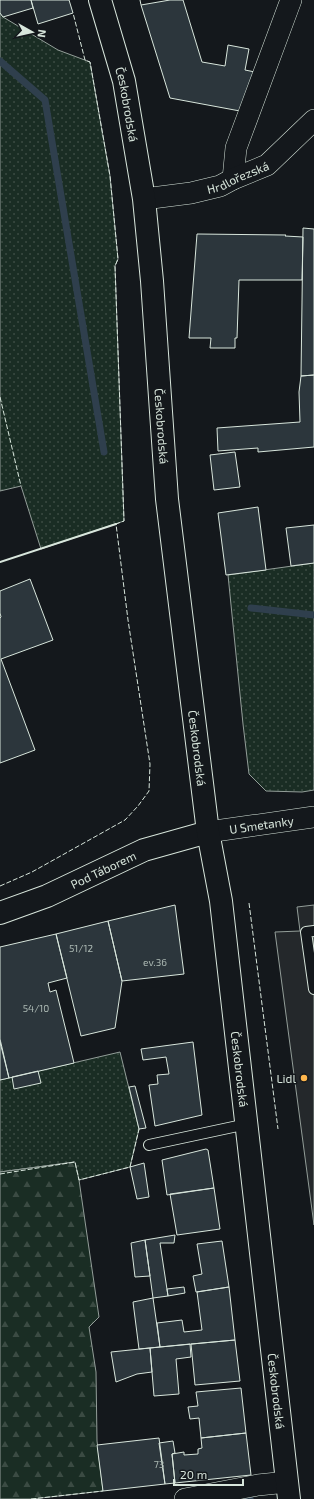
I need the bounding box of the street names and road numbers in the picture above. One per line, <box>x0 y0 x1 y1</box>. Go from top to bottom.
street label: Českobrodská <box>113 65 141 143</box>
street label: Hrdlořezská <box>205 158 271 196</box>
street label: Českobrodská <box>152 388 172 465</box>
street label: Českobrodská <box>186 709 209 787</box>
street label: U Smetanky <box>228 813 295 836</box>
street label: Pod Táborem <box>68 848 138 891</box>
street label: Českobrodská <box>229 1030 251 1108</box>
street label: Českobrodská <box>265 1352 288 1430</box>

